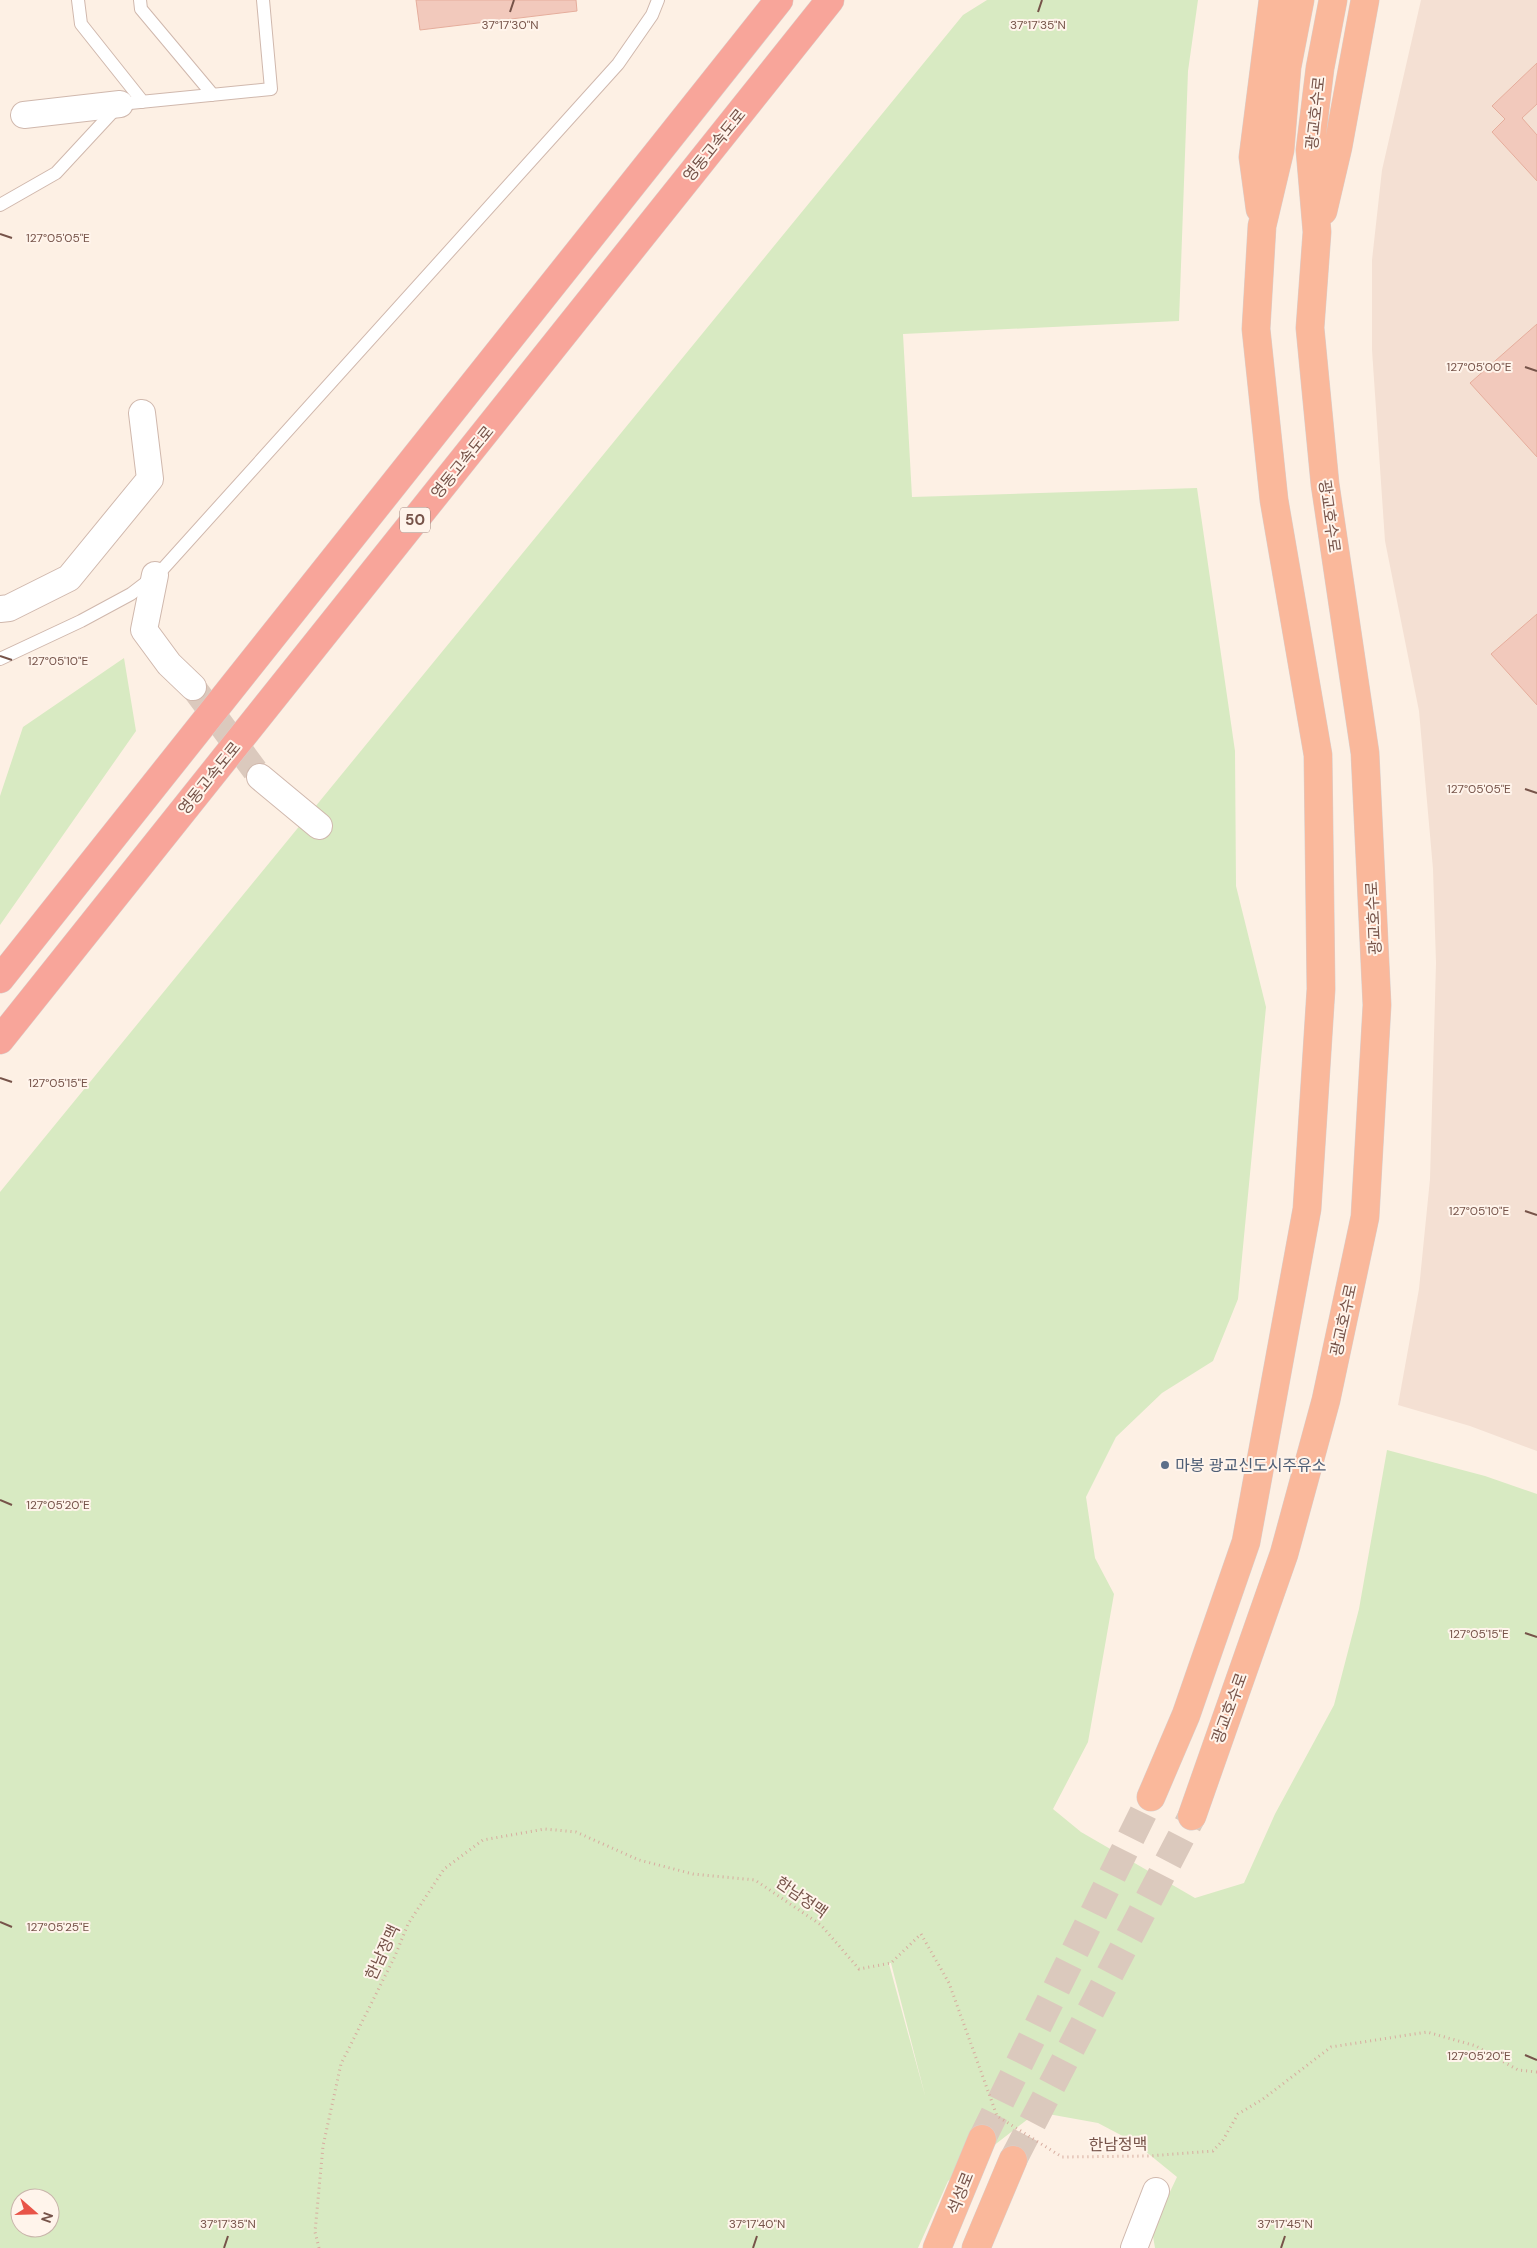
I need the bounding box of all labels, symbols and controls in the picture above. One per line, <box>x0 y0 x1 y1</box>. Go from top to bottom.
text: 37°17'30"N <box>482 17 538 33</box>
text: 37°17'35"N <box>1010 17 1066 33</box>
street label: 광교호수로 <box>1301 75 1330 151</box>
street label: 영동고속도로 <box>678 104 751 186</box>
text: 127°05'05"E <box>26 230 90 246</box>
text: 127°05'00"E <box>1447 359 1512 375</box>
street label: 영동고속도로 <box>426 421 499 503</box>
street label: 광교호수로 <box>1314 478 1345 554</box>
road number: 50 <box>400 508 430 532</box>
text: 127°05'10"E <box>28 653 88 669</box>
street label: 영동고속도로 <box>173 737 246 819</box>
text: 127°05'05"E <box>1447 781 1511 797</box>
street label: 광교호수로 <box>1361 880 1386 955</box>
text: 127°05'15"E <box>28 1075 88 1091</box>
text: 127°05'10"E <box>1449 1203 1509 1219</box>
street label: 광교호수로 <box>1326 1282 1361 1358</box>
place label: 마봉 광교신도시주유소 <box>1175 1455 1326 1476</box>
marker: 마봉 광교신도시주유소 <box>1159 1459 1171 1471</box>
text: 127°05'20"E <box>26 1497 90 1513</box>
text: 127°05'15"E <box>1449 1626 1509 1642</box>
street label: 광교호수로 <box>1207 1670 1252 1746</box>
street label: 한남정맥 <box>772 1872 832 1923</box>
text: 127°05'25"E <box>27 1919 89 1935</box>
street label: 한남정맥 <box>360 1921 404 1983</box>
text: 127°05'20"E <box>1447 2048 1511 2064</box>
street label: 한남정맥 <box>1088 2133 1148 2156</box>
street label: 석성로 <box>942 2169 979 2218</box>
north arrow <box>10 2188 60 2238</box>
text: N <box>37 2210 57 2225</box>
text: 37°17'35"N <box>200 2216 256 2232</box>
text: 37°17'40"N <box>729 2216 785 2232</box>
text: 37°17'45"N <box>1257 2216 1313 2232</box>

